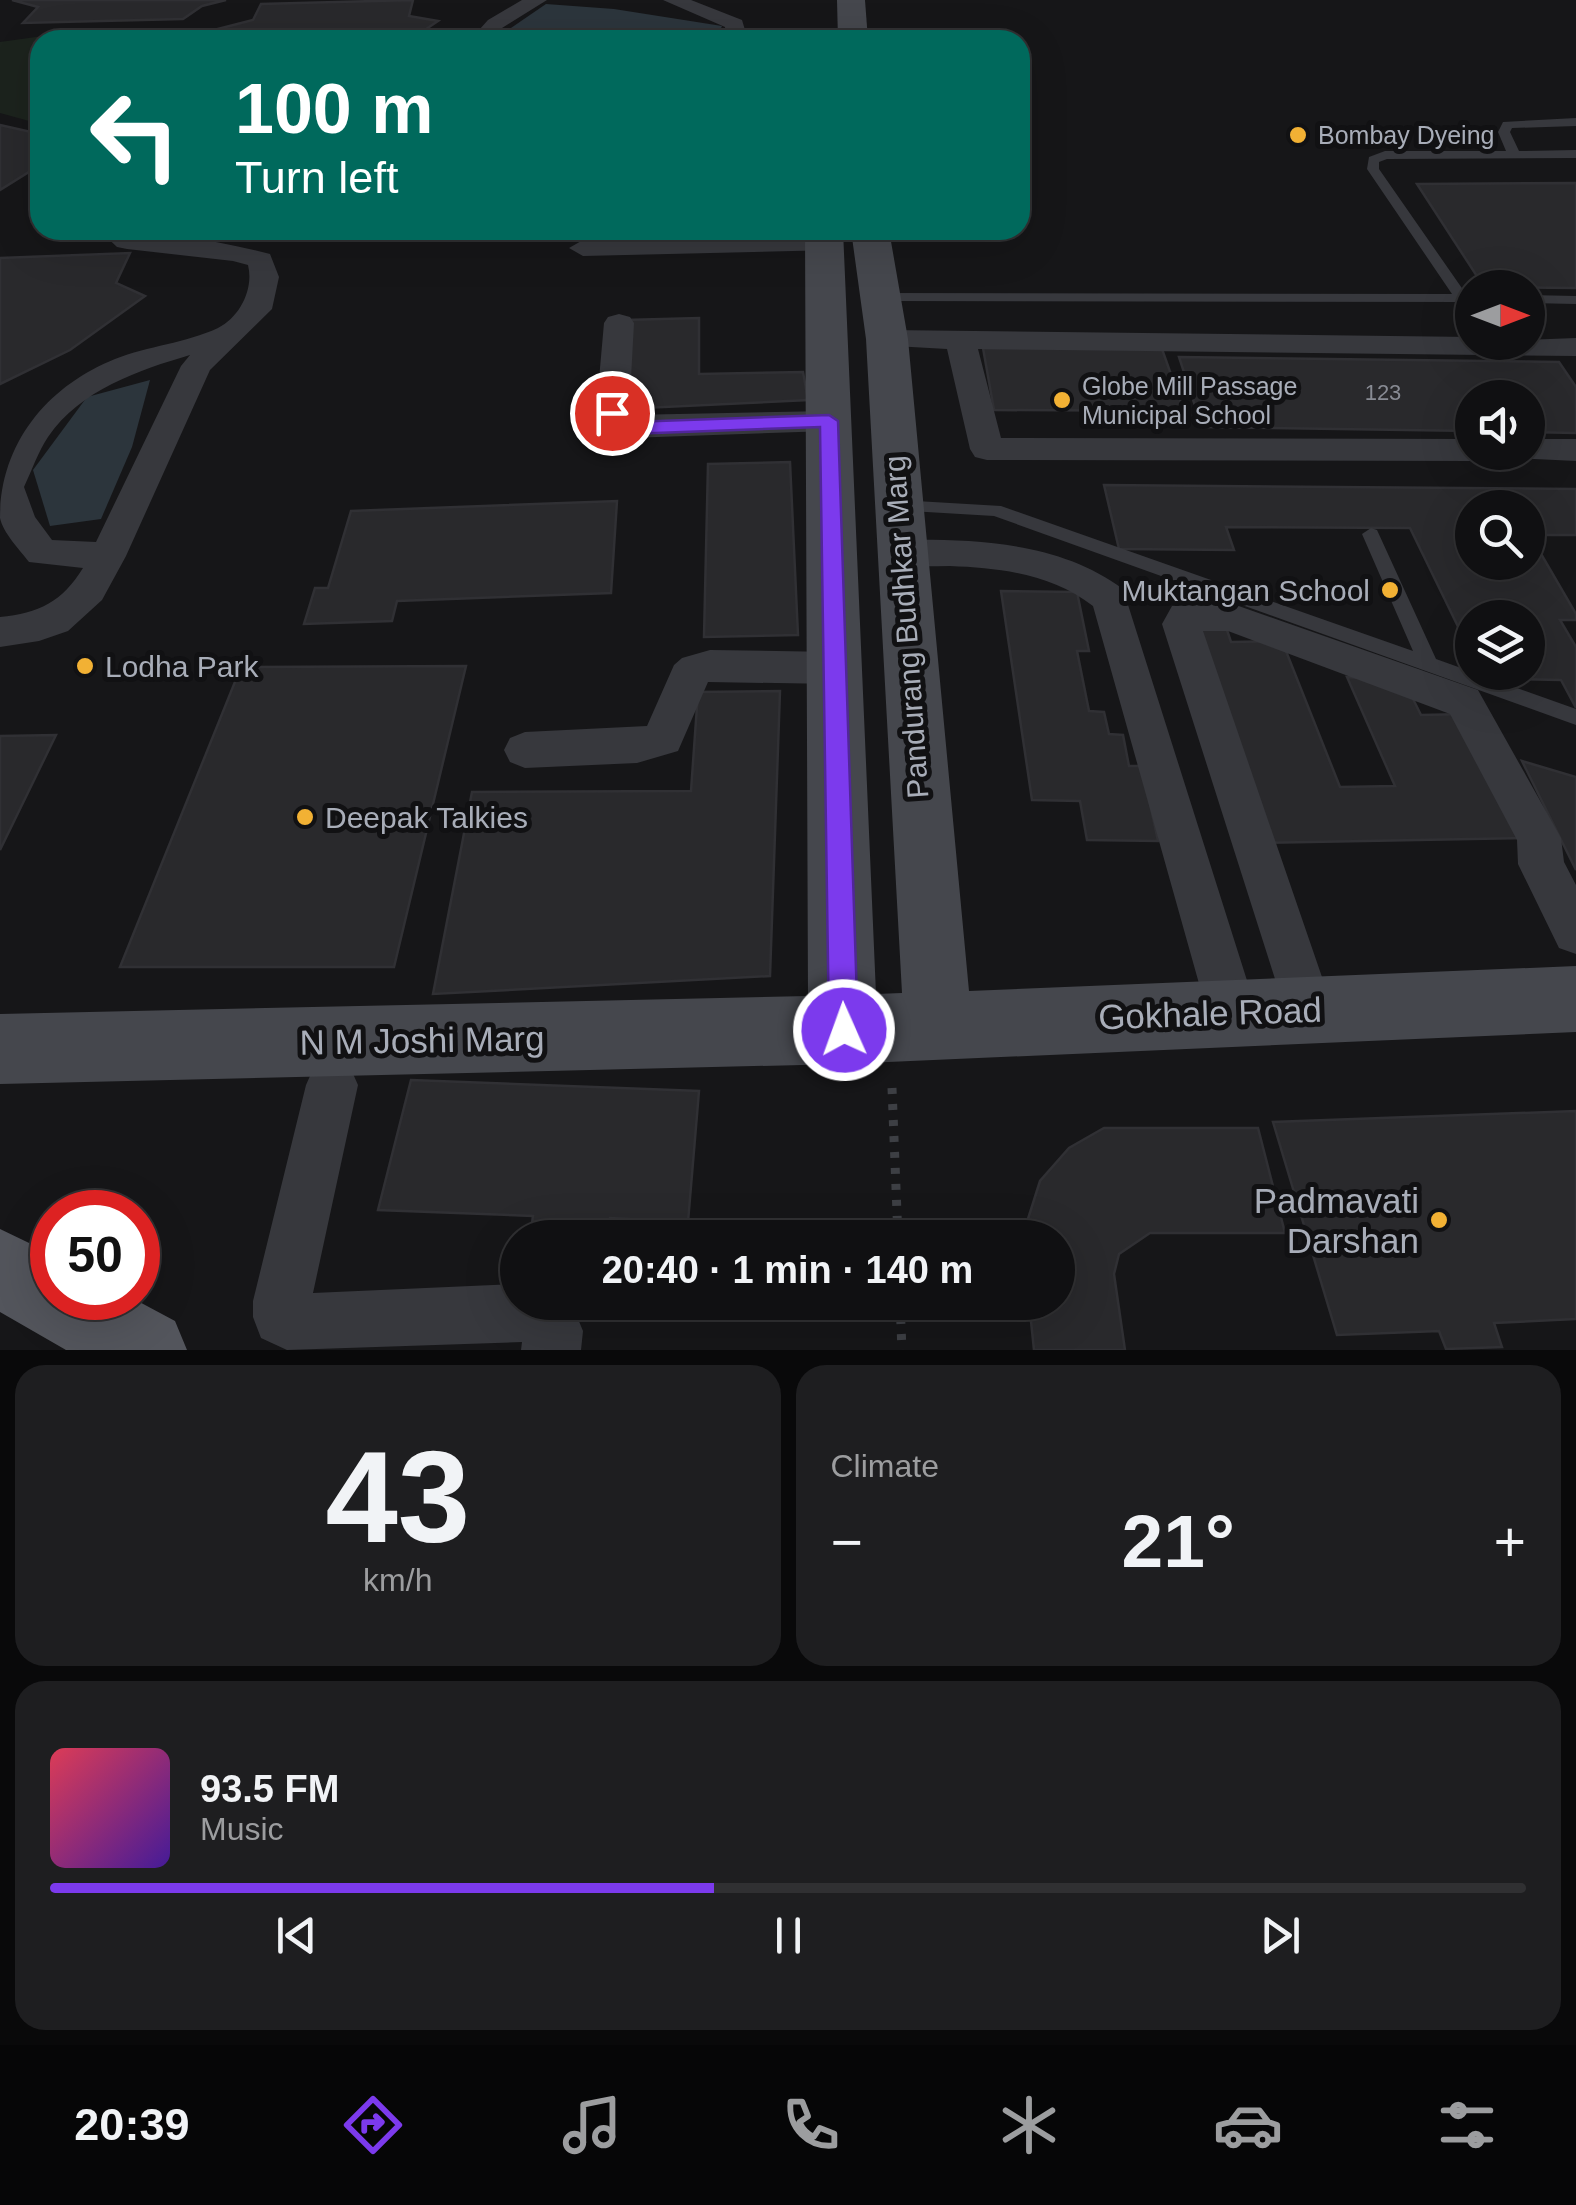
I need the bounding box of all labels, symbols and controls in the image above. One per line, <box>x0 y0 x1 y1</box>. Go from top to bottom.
icon: left <box>70 70 200 200</box>
text: 100 m <box>235 70 433 148</box>
place label: Bombay Dyeing <box>1318 121 1494 149</box>
marker: Bombay Dyeing <box>1287 124 1309 146</box>
text: Turn left <box>235 152 398 203</box>
north arrow <box>1455 270 1545 360</box>
map controls <box>1455 270 1545 690</box>
pin <box>570 371 655 456</box>
place label: Globe Mill Passage Municipal School <box>1082 372 1297 429</box>
house number: 123 <box>1365 380 1401 405</box>
button: sound <box>1455 380 1545 470</box>
icon: arrive <box>585 386 640 441</box>
marker: Globe Mill Passage Municipal School <box>1051 389 1073 411</box>
street label: Pandurang Budhkar Marg <box>878 454 934 800</box>
button: search <box>1455 490 1545 580</box>
place label: Muktangan School <box>1122 574 1370 607</box>
marker: Muktangan School <box>1379 579 1401 601</box>
button: layers <box>1455 600 1545 690</box>
place label: Lodha Park <box>105 650 259 683</box>
marker: Lodha Park <box>74 655 96 677</box>
place label: Deepak Talkies <box>325 801 528 834</box>
marker: Deepak Talkies <box>294 806 316 828</box>
position arrow <box>792 978 896 1082</box>
street label: Gokhale Road <box>1098 990 1322 1036</box>
street label: N M Joshi Marg <box>299 1018 545 1062</box>
place label: Padmavati Darshan <box>1254 1181 1419 1260</box>
speed limit sign: 50 <box>30 1190 160 1320</box>
marker: Padmavati Darshan <box>1428 1209 1450 1231</box>
text: 20:40 · 1 min · 140 m <box>602 1249 973 1291</box>
text: 43 <box>325 1424 470 1570</box>
text: Climate <box>831 1448 939 1484</box>
text: 21° <box>1122 1499 1235 1583</box>
text: − <box>831 1511 863 1573</box>
text: + <box>1494 1511 1526 1573</box>
text: km/h <box>363 1562 432 1598</box>
text: 93.5 FM <box>200 1768 339 1810</box>
text: Music <box>200 1811 284 1847</box>
icon: previous <box>269 1908 324 1963</box>
icon: pause <box>761 1908 816 1963</box>
icon: next <box>1253 1908 1308 1963</box>
icon: directions <box>338 2090 408 2160</box>
icon: music <box>557 2090 627 2160</box>
icon: phone <box>776 2090 846 2160</box>
icon: climate <box>994 2090 1064 2160</box>
icon: car <box>1213 2090 1283 2160</box>
icon: filters <box>1432 2090 1502 2160</box>
text: 20:39 <box>74 2099 189 2150</box>

